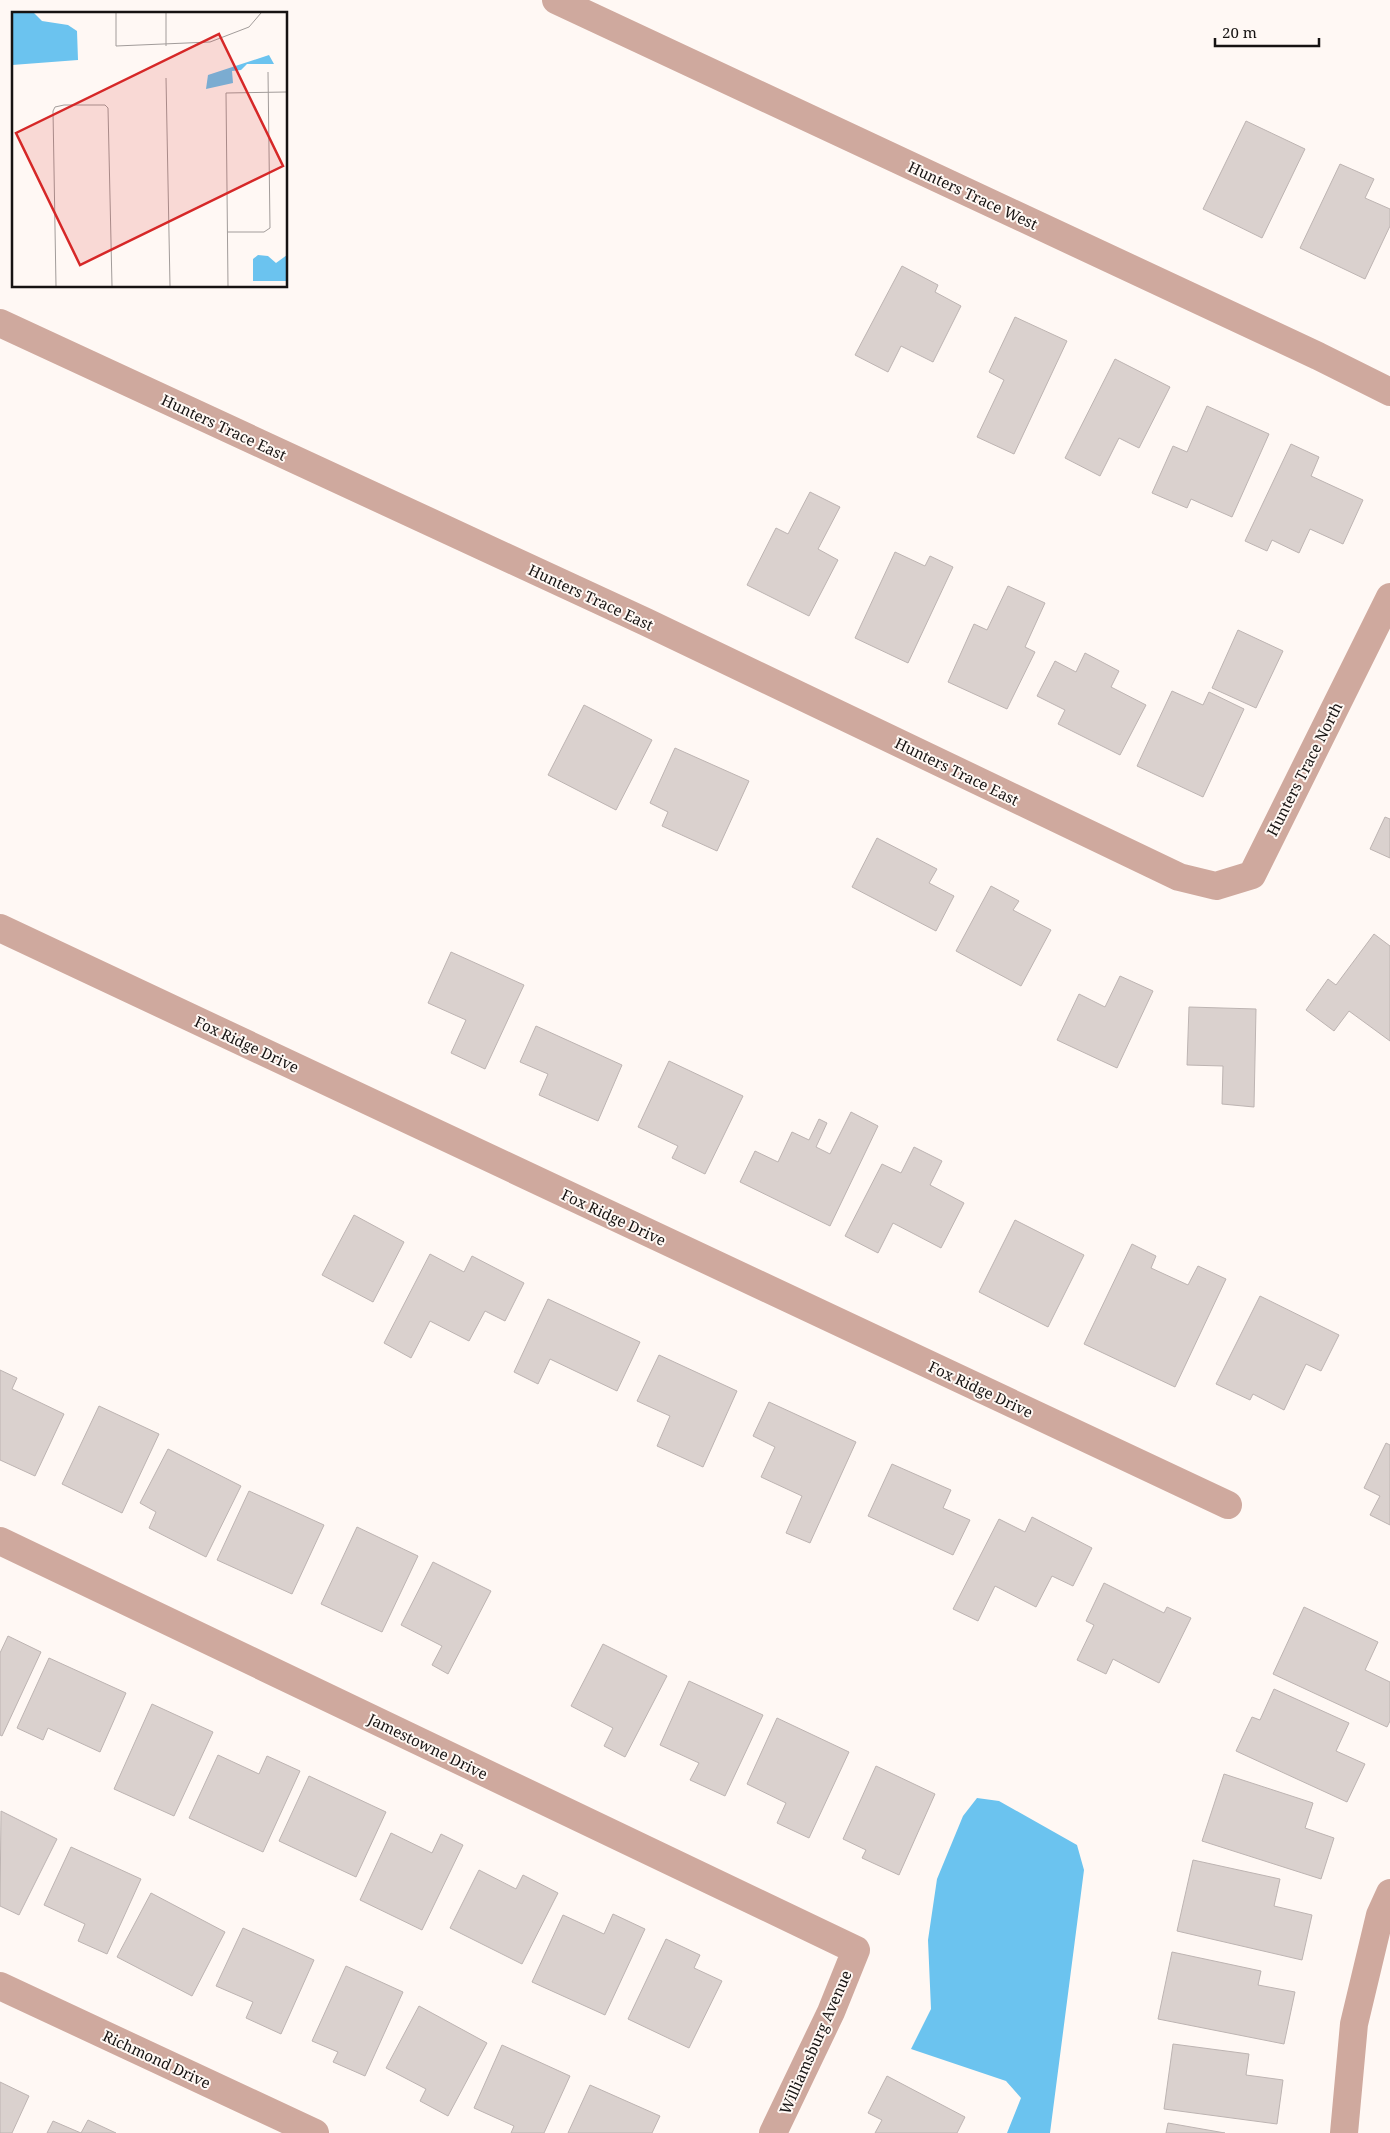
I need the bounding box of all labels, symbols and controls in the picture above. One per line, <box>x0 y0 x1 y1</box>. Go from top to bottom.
inset map <box>12 12 288 288</box>
scale bar <box>1215 15 1319 47</box>
text: 20 m <box>1222 22 1257 42</box>
street label: Hunters Trace West <box>905 156 1041 234</box>
street label: Hunters Trace East <box>158 389 290 465</box>
street label: Hunters Trace East <box>525 559 657 635</box>
street label: Hunters Trace North <box>1262 698 1347 839</box>
street label: Hunters Trace East <box>892 732 1022 810</box>
street label: Fox Ridge Drive <box>192 1011 302 1077</box>
street label: Fox Ridge Drive <box>559 1184 669 1250</box>
street label: Fox Ridge Drive <box>926 1356 1036 1422</box>
street label: Jamestowne Drive <box>364 1708 491 1784</box>
street label: Williamsburg Avenue <box>774 1967 856 2117</box>
street label: Richmond Drive <box>100 2025 214 2093</box>

